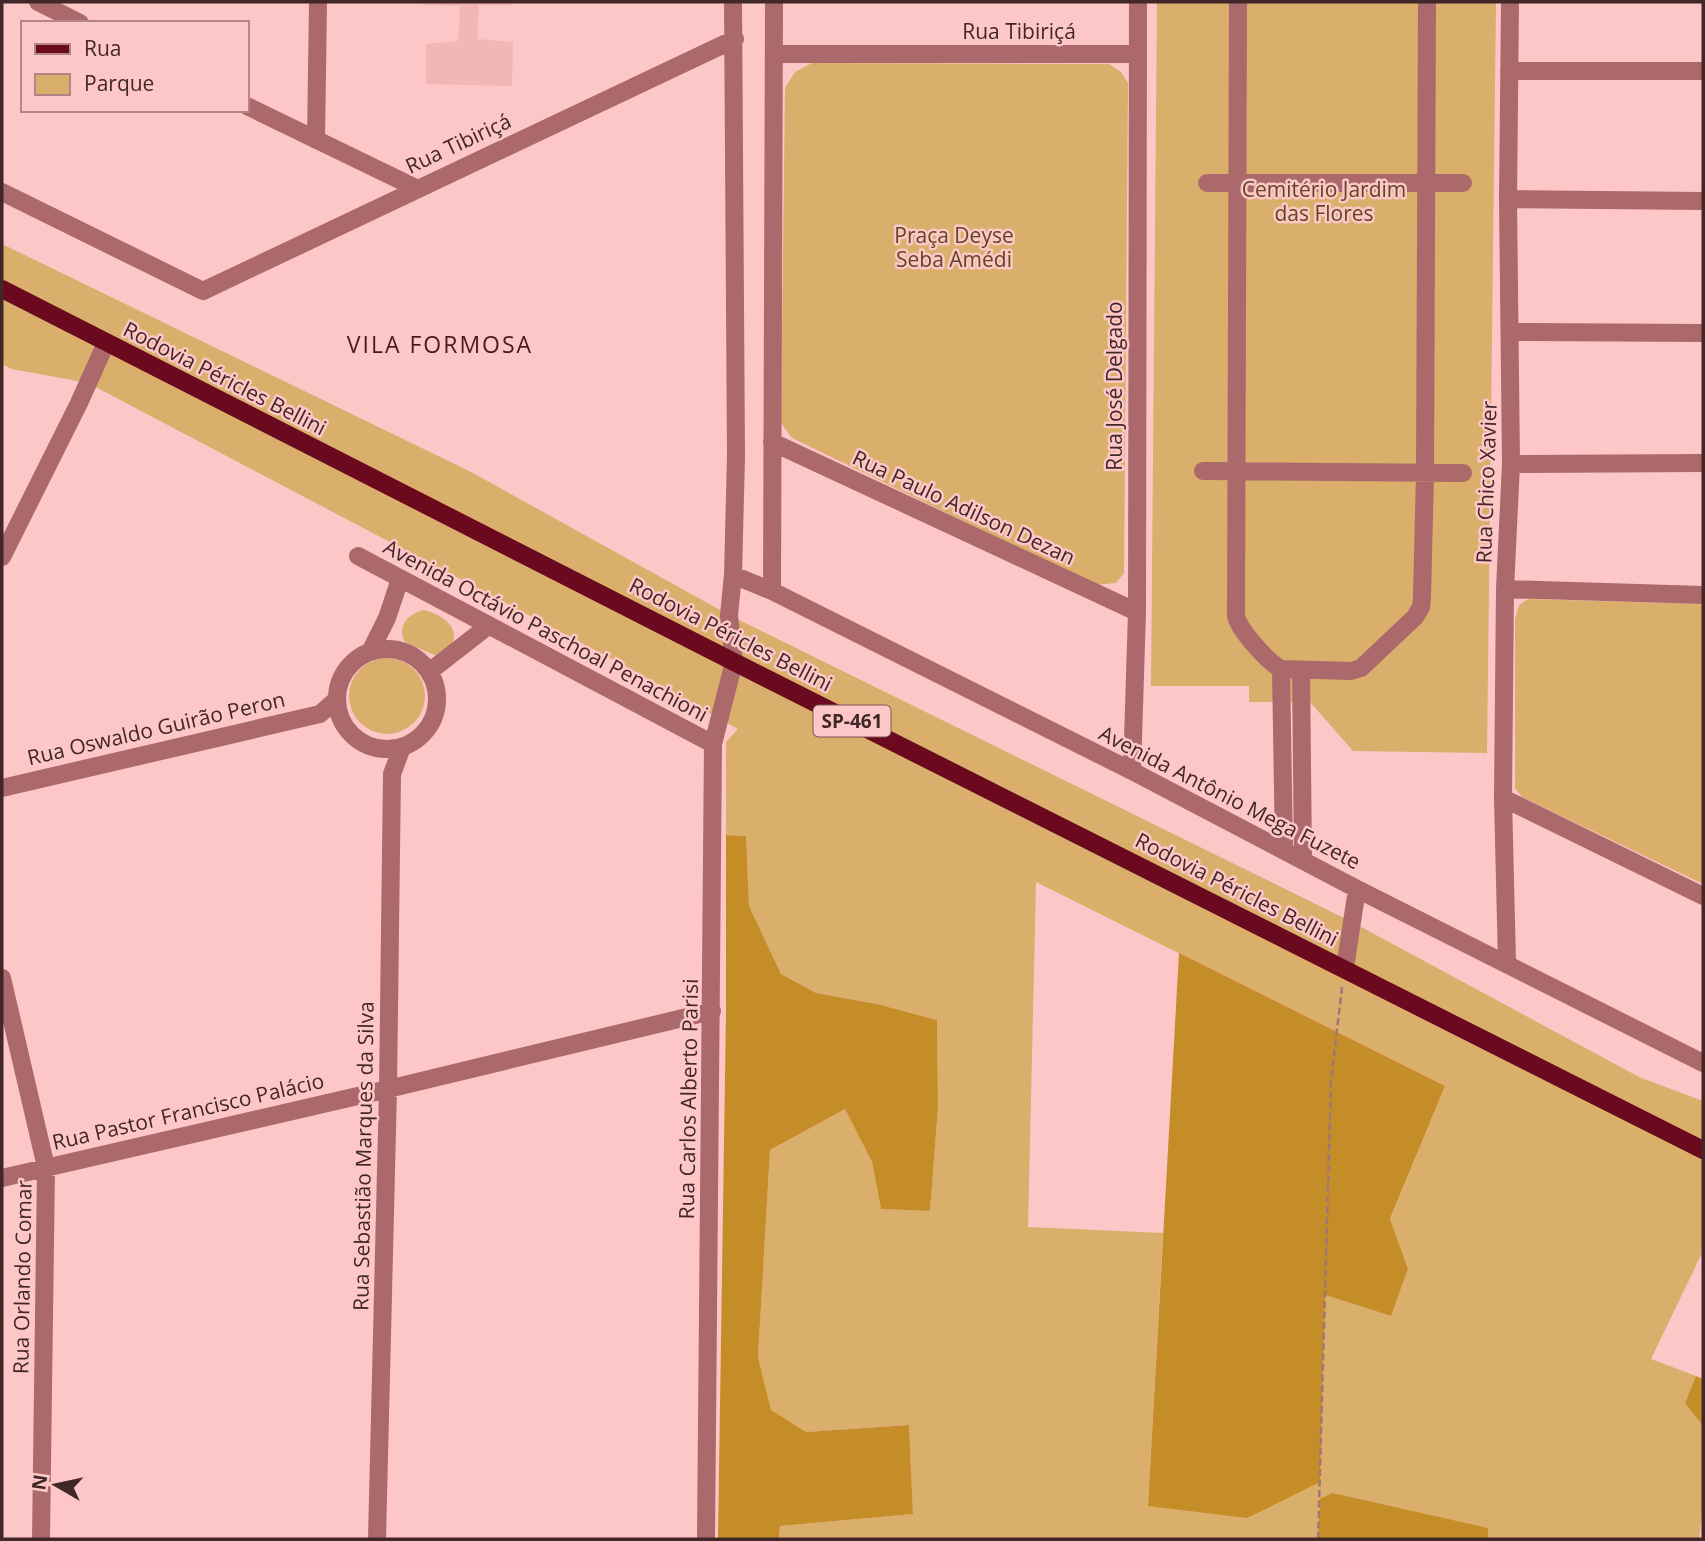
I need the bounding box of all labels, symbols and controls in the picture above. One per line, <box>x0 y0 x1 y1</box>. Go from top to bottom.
street label: Rua Tibiriçá <box>962 17 1076 45</box>
legend <box>21 21 248 112</box>
text: Rua <box>84 34 122 62</box>
text: Parque <box>84 69 154 97</box>
street label: Rua Tibiriçá <box>401 106 515 180</box>
park label: Cemitério Jardim das Flores <box>1242 175 1406 227</box>
park label: Praça Deyse Seba Amédi <box>894 221 1014 273</box>
street label: Rua José Delgado <box>1100 301 1128 471</box>
street label: Rodovia Péricles Bellini <box>119 315 331 441</box>
district label: VILA FORMOSA <box>347 328 533 360</box>
street label: Rua Chico Xavier <box>1469 400 1503 564</box>
street label: Rua Paulo Adilson Dezan <box>848 443 1080 571</box>
street label: Avenida Octávio Paschoal Penachioni <box>379 532 713 728</box>
street label: Rodovia Péricles Bellini <box>625 571 837 697</box>
street label: Rua Oswaldo Guirão Peron <box>24 685 288 771</box>
road number: SP-461 <box>814 706 890 736</box>
street label: Avenida Antônio Mega Fuzete <box>1094 719 1366 875</box>
street label: Rodovia Péricles Bellini <box>1131 826 1343 952</box>
street label: Rua Carlos Alberto Parisi <box>672 978 704 1220</box>
street label: Rua Sebastião Marques da Silva <box>346 1001 380 1311</box>
street label: Rua Pastor Francisco Palácio <box>49 1066 327 1156</box>
street label: Rua Orlando Comar <box>6 1179 38 1374</box>
north arrow <box>21 1450 91 1520</box>
text: N <box>25 1473 53 1492</box>

